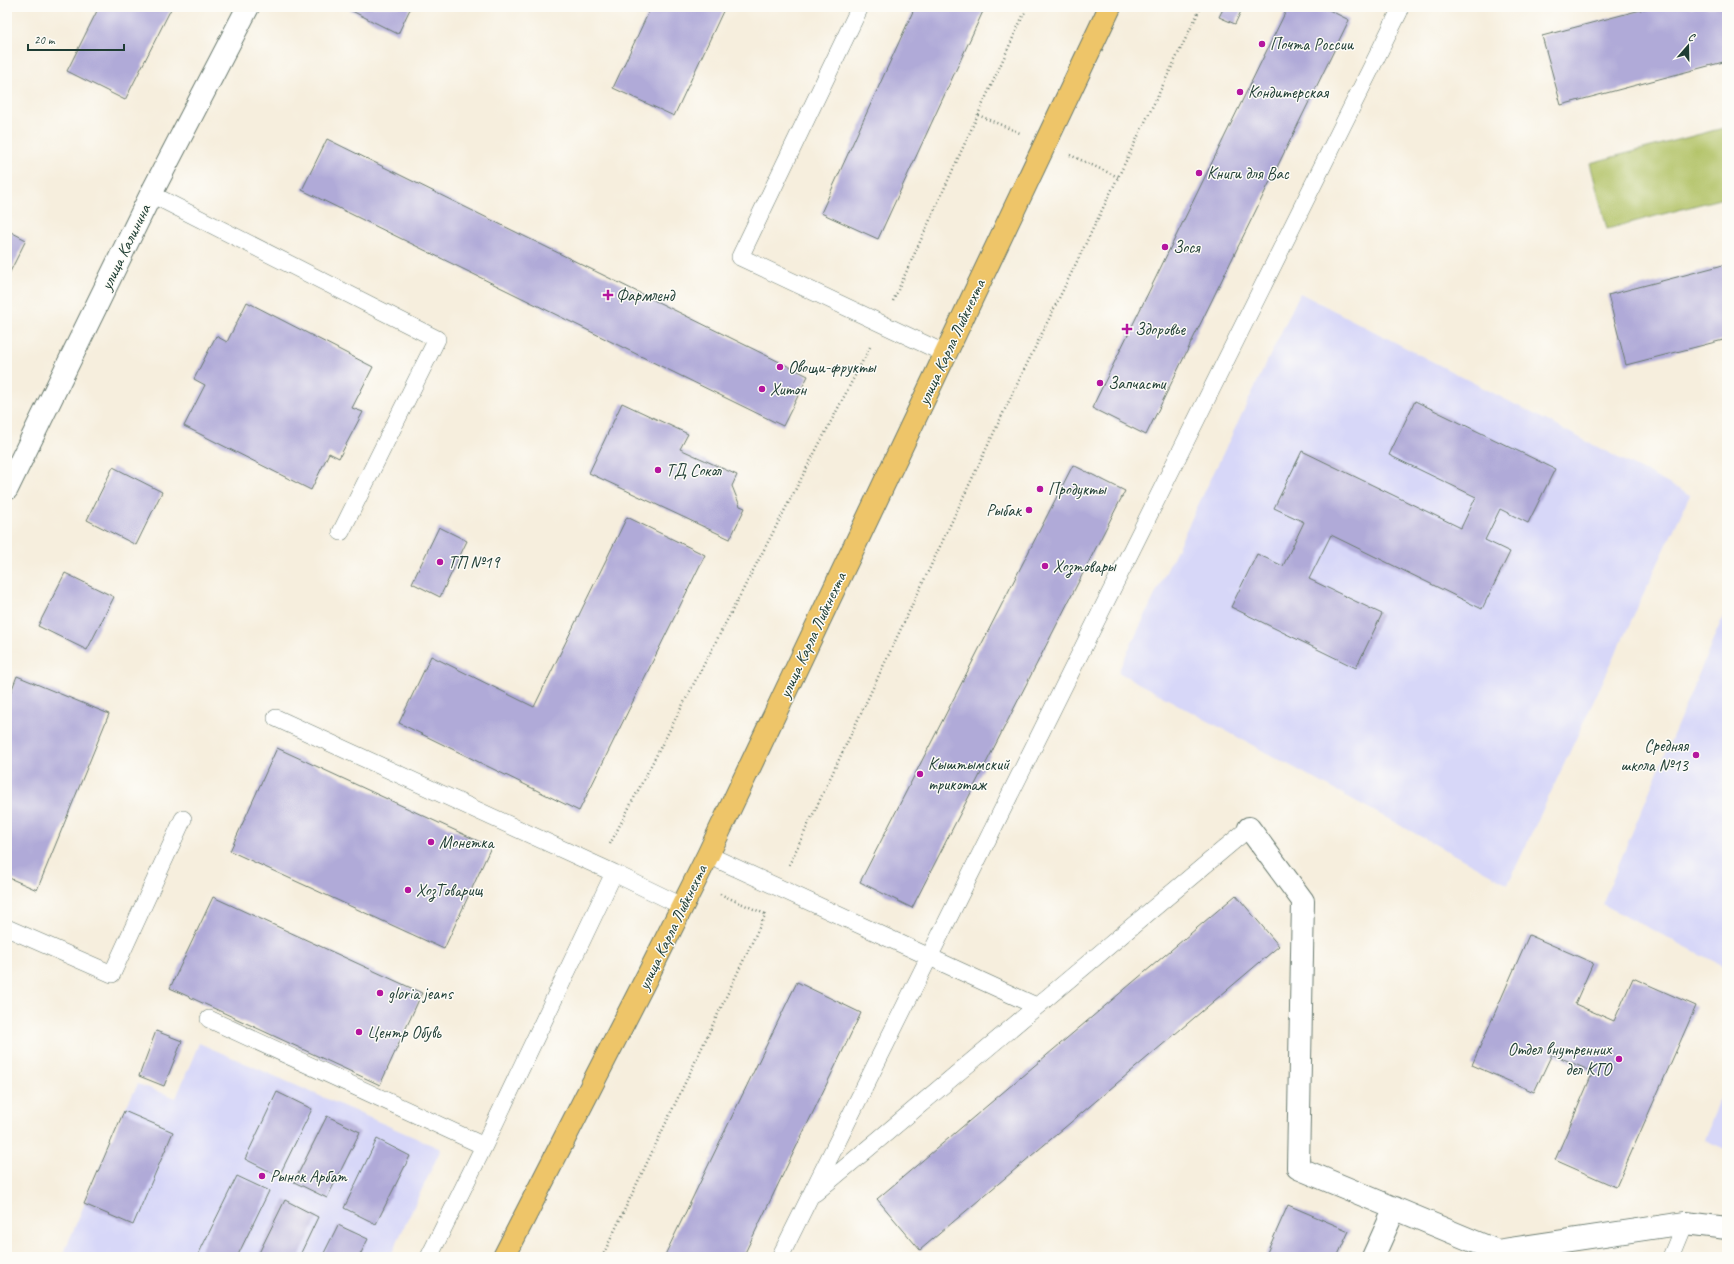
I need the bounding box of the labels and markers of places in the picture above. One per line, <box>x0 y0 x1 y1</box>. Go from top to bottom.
place label: Почта России <box>1270 34 1355 55</box>
marker: Почта России <box>1257 39 1267 49</box>
place label: Кондитерская <box>1248 82 1330 103</box>
marker: Кондитерская <box>1235 87 1245 97</box>
place label: Книги для Вас <box>1207 163 1290 184</box>
marker: Книги для Вас <box>1194 168 1204 178</box>
place label: Зося <box>1173 237 1201 258</box>
marker: Зося <box>1160 242 1170 252</box>
place label: Фармленд <box>616 285 676 306</box>
marker: Фармленд <box>603 290 613 300</box>
place label: Здоровье <box>1135 319 1186 340</box>
marker: Здоровье <box>1122 324 1132 334</box>
place label: Овощи-фрукты <box>788 357 878 378</box>
marker: Овощи-фрукты <box>775 362 785 372</box>
place label: Запчасти <box>1108 373 1167 394</box>
marker: Запчасти <box>1095 378 1105 388</box>
place label: Хитон <box>770 379 807 400</box>
marker: Хитон <box>757 384 767 394</box>
place label: ТД Сокол <box>666 460 722 481</box>
marker: ТД Сокол <box>653 465 663 475</box>
place label: Продукты <box>1048 479 1108 500</box>
marker: Продукты <box>1035 484 1045 494</box>
place label: Рыбак <box>986 500 1023 521</box>
marker: Рыбак <box>1024 505 1034 515</box>
place label: ТП №19 <box>448 552 501 573</box>
place label: Хозтовары <box>1053 556 1118 578</box>
marker: ТП №19 <box>435 557 445 567</box>
marker: Хозтовары <box>1040 561 1050 571</box>
place label: Средняя школа №13 <box>1620 735 1689 776</box>
marker: Средняя школа №13 <box>1691 750 1701 760</box>
place label: Кыштымский трикотаж <box>928 754 1010 795</box>
marker: Кыштымский трикотаж <box>915 769 925 779</box>
place label: Монетка <box>439 832 495 853</box>
marker: Монетка <box>426 837 436 847</box>
place label: ХозТоварищ <box>416 880 484 902</box>
marker: ХозТоварищ <box>403 885 413 895</box>
place label: gloria jeans <box>388 983 455 1004</box>
marker: gloria jeans <box>375 988 385 998</box>
place label: Центр Обувь <box>367 1022 443 1043</box>
marker: Центр Обувь <box>354 1027 364 1037</box>
place label: Отдел внутренних дел КГО <box>1508 1039 1614 1080</box>
marker: Отдел внутренних дел КГО <box>1614 1054 1624 1064</box>
place label: Рынок Арбат <box>270 1166 348 1187</box>
marker: Рынок Арбат <box>257 1171 267 1181</box>

